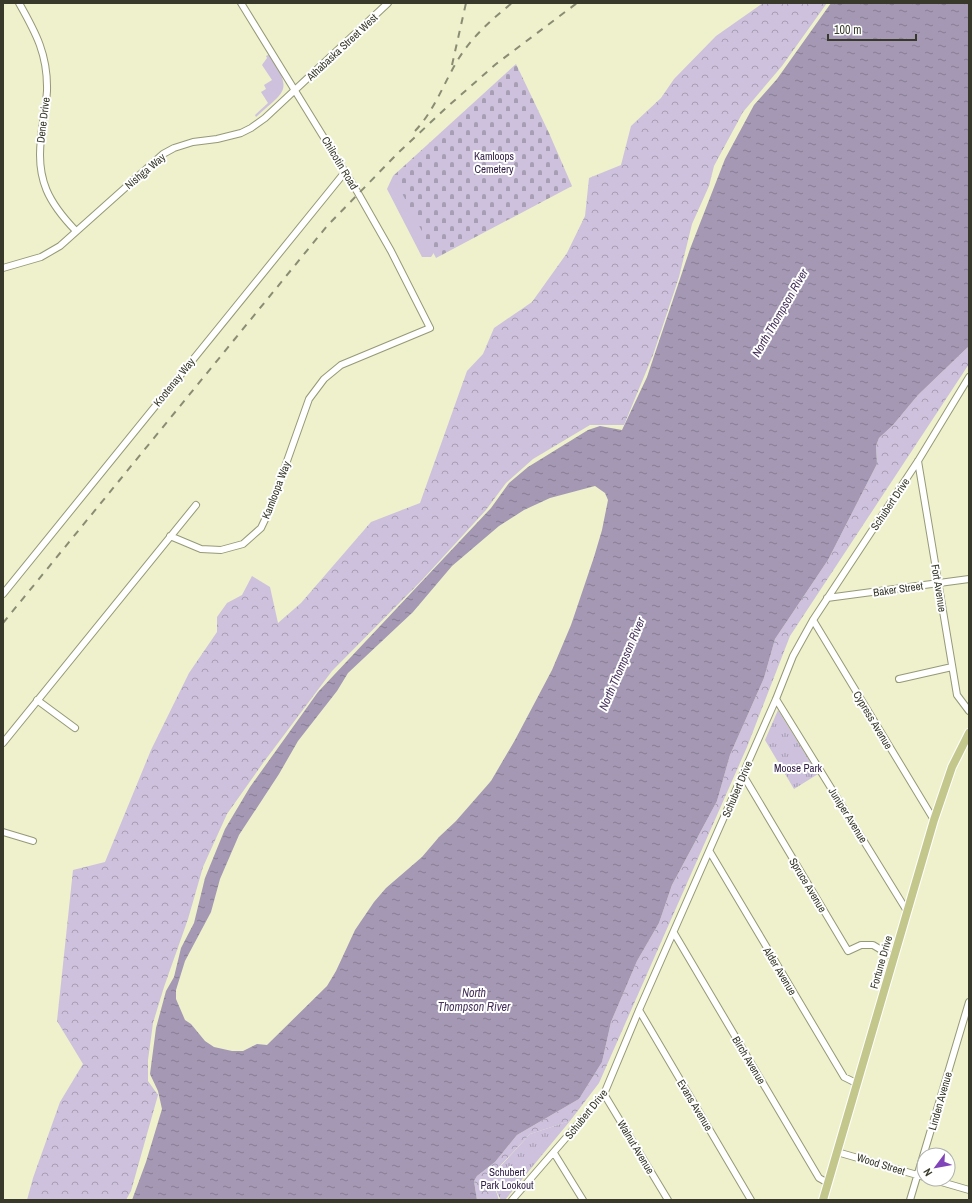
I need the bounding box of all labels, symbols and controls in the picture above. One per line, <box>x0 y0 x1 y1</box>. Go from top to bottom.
street label: Athabaska Street West <box>303 10 381 84</box>
scale bar <box>828 16 916 42</box>
text: 100 m <box>834 22 861 38</box>
street label: Dene Drive <box>33 97 53 143</box>
street label: Chilcotin Road <box>319 134 361 192</box>
park label: Kamloops Cemetery <box>474 149 515 176</box>
street label: Nishga Way <box>122 150 169 192</box>
water label: North Thompson River <box>748 265 812 360</box>
street label: Kootenay Way <box>150 355 198 409</box>
street label: Kamloopa Way <box>259 459 294 521</box>
street label: Schubert Drive <box>867 475 913 533</box>
street label: Fort Avenue <box>928 563 950 613</box>
street label: Baker Street <box>872 579 924 599</box>
water label: North Thompson River <box>595 615 649 713</box>
street label: Cypress Avenue <box>850 688 896 752</box>
street label: Schubert Drive <box>719 759 755 819</box>
park label: Moose Park <box>774 761 823 775</box>
street label: Juniper Avenue <box>825 785 871 845</box>
street label: Spruce Avenue <box>786 855 830 915</box>
street label: Fortune Drive <box>867 934 895 990</box>
street label: Alder Avenue <box>760 944 800 998</box>
water label: North Thompson River <box>438 985 511 1015</box>
street label: Birch Avenue <box>729 1033 769 1087</box>
street label: Linden Avenue <box>925 1070 955 1132</box>
street label: Evans Avenue <box>674 1077 716 1133</box>
street label: Schubert Drive <box>562 1086 610 1142</box>
street label: Walnut Avenue <box>614 1118 658 1176</box>
north arrow <box>916 1147 956 1187</box>
street label: Wood Street <box>855 1150 907 1178</box>
park label: Schubert Park Lookout <box>480 1165 534 1192</box>
text: N <box>920 1166 935 1179</box>

